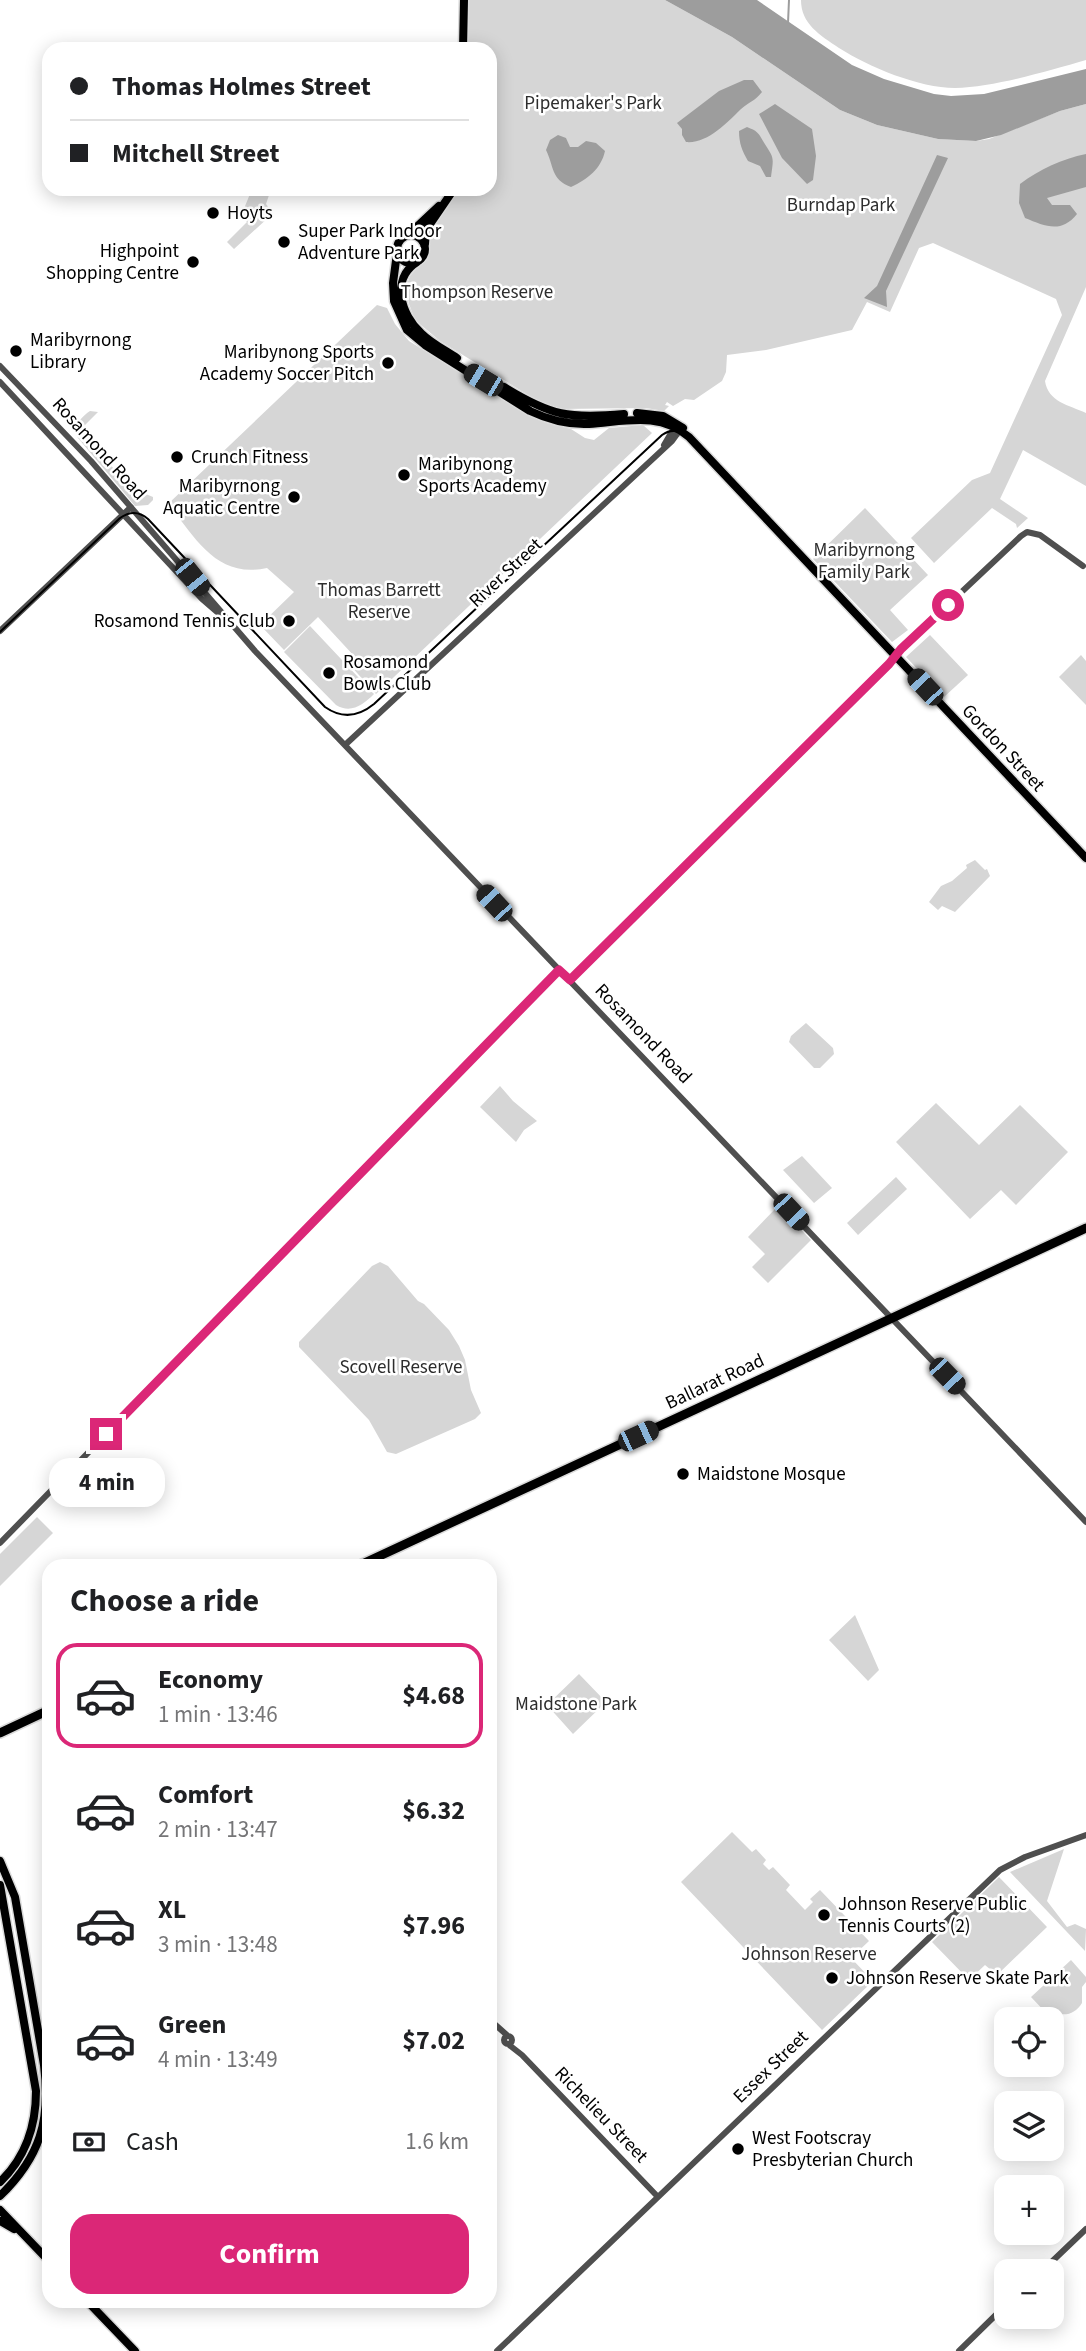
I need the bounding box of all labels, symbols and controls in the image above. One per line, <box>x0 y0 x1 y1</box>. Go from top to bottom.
text: Thomas Holmes Street <box>112 68 371 105</box>
park label: Pipemaker's Park <box>524 90 662 117</box>
text: Mitchell Street <box>112 135 279 172</box>
park label: Burndap Park <box>787 192 896 219</box>
place label: Hoyts <box>227 200 273 227</box>
marker: Hoyts <box>205 205 221 221</box>
place label: Super Park Indoor Adventure Park <box>298 218 442 267</box>
marker: Super Park Indoor Adventure Park <box>276 234 292 250</box>
place label: Highpoint Shopping Centre <box>46 238 180 287</box>
marker: Highpoint Shopping Centre <box>185 254 201 270</box>
park label: Thompson Reserve <box>401 279 553 306</box>
place label: Maribyrnong Library <box>30 327 132 376</box>
place label: Maribynong Sports Academy Soccer Pitch <box>200 339 374 388</box>
marker: Maribyrnong Library <box>8 343 24 359</box>
marker: Maribynong Sports Academy Soccer Pitch <box>380 355 396 371</box>
car <box>460 360 507 400</box>
street label: Rosamond Road <box>45 392 153 506</box>
place label: Crunch Fitness <box>191 444 308 471</box>
marker: Crunch Fitness <box>169 449 185 465</box>
place label: Maribynong Sports Academy <box>418 451 547 500</box>
marker: Maribynong Sports Academy <box>396 467 412 483</box>
place label: Maribyrnong Aquatic Centre <box>163 473 280 522</box>
marker: Maribyrnong Aquatic Centre <box>286 489 302 505</box>
street label: River Street <box>463 531 549 614</box>
park label: Maribyrnong Family Park <box>813 537 915 586</box>
car <box>171 554 214 600</box>
park label: Thomas Barrett Reserve <box>317 577 441 626</box>
route start <box>932 589 964 621</box>
place label: Rosamond Tennis Club <box>94 608 275 635</box>
marker: Rosamond Tennis Club <box>281 613 297 629</box>
place label: Rosamond Bowls Club <box>343 649 431 698</box>
car <box>903 664 948 710</box>
marker: Rosamond Bowls Club <box>321 665 337 681</box>
street label: Gordon Street <box>955 698 1051 798</box>
car <box>472 880 517 926</box>
street label: Rosamond Road <box>588 978 698 1090</box>
car <box>769 1189 814 1235</box>
street label: Ballarat Road <box>661 1347 769 1417</box>
park label: Scovell Reserve <box>339 1354 463 1381</box>
car <box>925 1354 970 1398</box>
route end <box>90 1418 122 1450</box>
car <box>615 1418 662 1454</box>
callout: 4 min <box>48 1458 164 1508</box>
place label: Maidstone Mosque <box>697 1461 846 1488</box>
text: 4 min <box>79 1466 135 1499</box>
marker: Maidstone Mosque <box>675 1466 691 1482</box>
text: Choose a ride <box>70 1578 259 1624</box>
text: Economy <box>158 1661 263 1698</box>
icon: car <box>74 1664 137 1727</box>
text: $4.68 <box>402 1677 465 1714</box>
park label: Maidstone Park <box>515 1691 637 1718</box>
text: 1 min · 13:46 <box>158 1698 278 1731</box>
text: Comfort <box>158 1776 253 1813</box>
icon: car <box>74 1779 137 1842</box>
text: $6.32 <box>402 1792 465 1829</box>
text: 2 min · 13:47 <box>158 1813 278 1846</box>
text: XL <box>158 1891 186 1928</box>
place label: Johnson Reserve Public Tennis Courts (2) <box>838 1891 1027 1940</box>
icon: car <box>74 1894 137 1957</box>
text: $7.96 <box>402 1907 465 1944</box>
marker: Johnson Reserve Public Tennis Courts (2) <box>816 1907 832 1923</box>
text: 3 min · 13:48 <box>158 1928 278 1961</box>
park label: Johnson Reserve <box>741 1941 877 1968</box>
place label: Johnson Reserve Skate Park <box>846 1965 1069 1992</box>
marker: Johnson Reserve Skate Park <box>824 1970 840 1986</box>
text: Green <box>158 2006 226 2043</box>
map controls <box>994 2007 1064 2329</box>
button: locate <box>994 2007 1064 2077</box>
icon: car <box>74 2009 137 2072</box>
text: $7.02 <box>402 2022 465 2059</box>
street label: Essex Street <box>727 2024 815 2110</box>
text: 4 min · 13:49 <box>158 2043 278 2076</box>
street label: Richelieu Street <box>548 2061 654 2170</box>
button: layers <box>994 2091 1064 2161</box>
icon: cash <box>70 2123 108 2161</box>
text: Cash <box>126 2123 179 2160</box>
text: 1.6 km <box>405 2125 469 2158</box>
place label: West Footscray Presbyterian Church <box>752 2125 913 2174</box>
marker: West Footscray Presbyterian Church <box>730 2141 746 2157</box>
button: + <box>994 2175 1064 2245</box>
button: Confirm <box>70 2214 469 2294</box>
button: − <box>994 2259 1064 2329</box>

